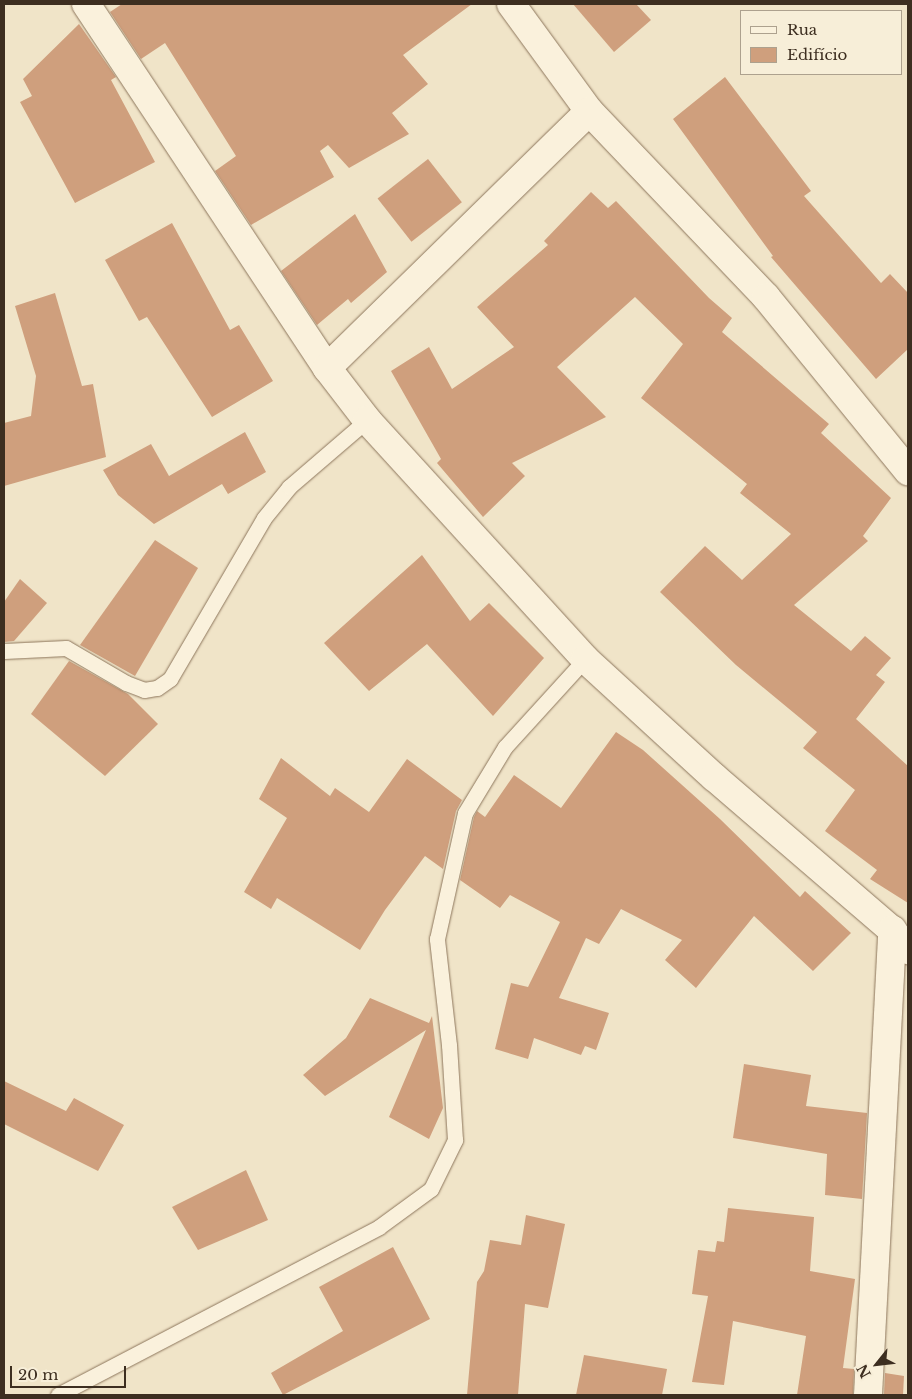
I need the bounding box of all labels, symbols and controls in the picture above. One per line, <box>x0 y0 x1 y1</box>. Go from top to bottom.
legend <box>740 10 902 75</box>
text: Rua <box>787 20 817 39</box>
text: Edifício <box>787 45 847 64</box>
north arrow <box>852 1339 902 1389</box>
scale bar <box>12 1356 129 1388</box>
text: N <box>853 1361 875 1381</box>
text: 20 m <box>18 1365 58 1384</box>

